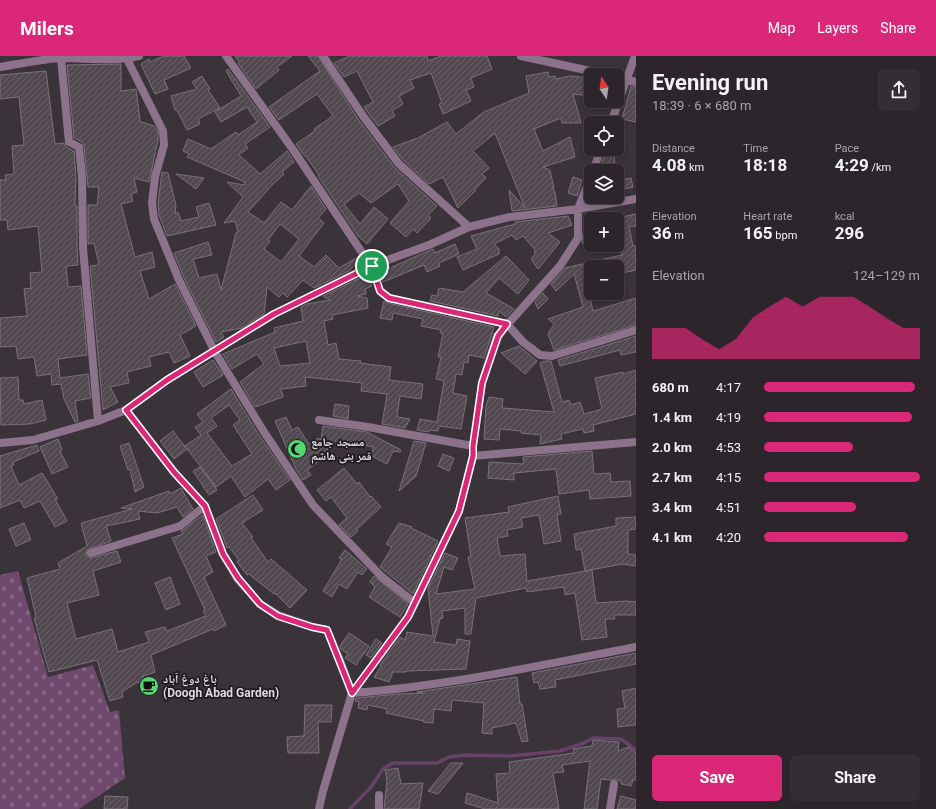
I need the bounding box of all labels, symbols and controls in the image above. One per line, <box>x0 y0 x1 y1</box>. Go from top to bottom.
text: Milers <box>20 17 74 40</box>
text: Map <box>768 20 795 36</box>
text: Layers <box>817 20 858 36</box>
text: Share <box>880 20 916 36</box>
north arrow <box>584 68 624 108</box>
map controls <box>584 68 624 300</box>
button: share <box>878 69 920 111</box>
text: Evening run <box>652 70 768 95</box>
text: 18:39 · 6 × 680 m <box>652 98 751 113</box>
button: locate <box>584 116 624 156</box>
text: Distance <box>652 142 695 155</box>
text: Time <box>743 142 768 155</box>
text: Pace <box>835 142 859 155</box>
text: 4.08 <box>652 155 686 175</box>
text: 18:18 <box>743 155 787 175</box>
text: 4:29 <box>835 155 869 175</box>
text: km <box>686 161 704 174</box>
text: /km <box>869 161 891 174</box>
button: layers <box>584 164 624 204</box>
text: Elevation <box>652 210 697 223</box>
text: Heart rate <box>743 210 792 223</box>
text: kcal <box>835 210 855 223</box>
button: + <box>584 212 624 252</box>
text: 36 <box>652 223 672 243</box>
text: 165 <box>743 223 773 243</box>
text: 296 <box>835 223 864 243</box>
text: m <box>672 229 684 242</box>
text: bpm <box>773 229 797 242</box>
pin <box>355 249 389 283</box>
icon: arrive <box>361 255 383 277</box>
button: − <box>584 260 624 300</box>
text: Elevation <box>652 268 705 283</box>
text: 124–129 m <box>853 268 920 283</box>
text: 680 m <box>652 380 689 395</box>
text: 4:17 <box>716 380 741 395</box>
text: 1.4 km <box>652 410 692 425</box>
text: 4:19 <box>716 410 741 425</box>
place label: مسجد جامع قمر بنی هاشم <box>311 435 372 464</box>
mosque icon: مسجد جامع قمر بنی هاشم <box>286 438 308 460</box>
text: 2.0 km <box>652 440 692 455</box>
text: 4:53 <box>716 440 741 455</box>
text: 2.7 km <box>652 470 692 485</box>
text: 4:15 <box>716 470 741 485</box>
text: 3.4 km <box>652 500 692 515</box>
text: 4:51 <box>716 500 741 515</box>
text: 4.1 km <box>652 530 692 545</box>
text: 4:20 <box>716 530 741 545</box>
place label: باغ دوغ آباد (Doogh Abad Garden) <box>163 672 279 700</box>
cafe icon: باغ دوغ آباد (Doogh Abad Garden) <box>138 675 160 697</box>
button: Save <box>652 755 782 801</box>
button: Share <box>790 755 920 801</box>

